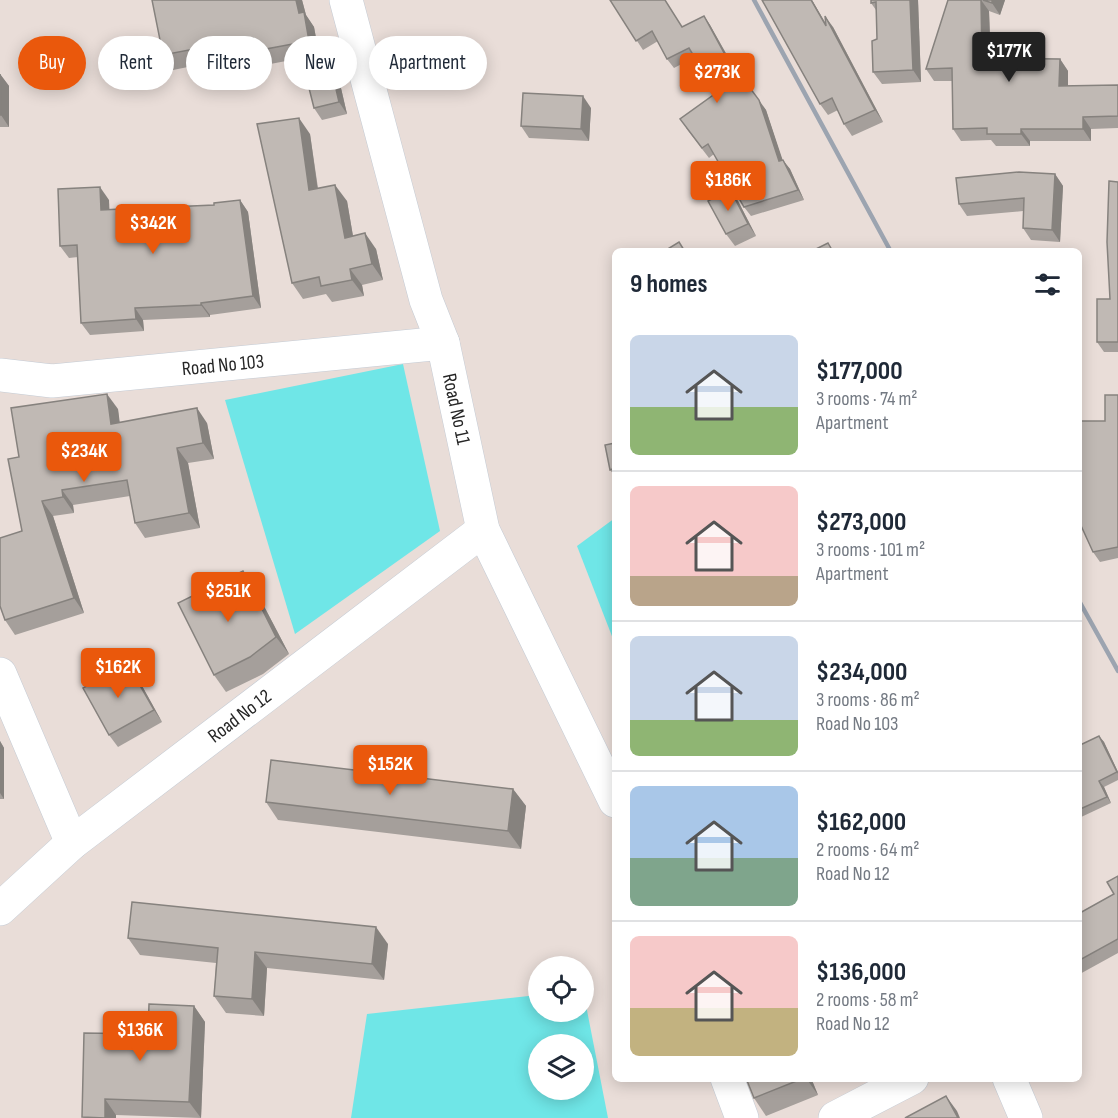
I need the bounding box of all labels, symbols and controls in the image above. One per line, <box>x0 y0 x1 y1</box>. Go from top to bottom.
pin: $177K <box>967 32 1051 83</box>
chip: Buy <box>18 36 86 90</box>
chip: Rent <box>98 36 174 90</box>
chip: Filters <box>186 36 272 90</box>
chip: New <box>284 36 357 90</box>
chip: Apartment <box>369 36 487 90</box>
text: $177K <box>986 39 1032 63</box>
pin: $273K <box>675 53 759 104</box>
text: $273K <box>694 60 740 84</box>
pin: $186K <box>686 161 770 212</box>
text: $186K <box>705 168 751 192</box>
pin: $342K <box>111 204 195 255</box>
text: $342K <box>129 211 177 235</box>
icon: filters <box>1031 268 1064 301</box>
text: 9 homes <box>630 269 708 300</box>
street label: Road No 103 <box>181 349 265 381</box>
text: $177,000 <box>816 356 903 387</box>
icon: home <box>678 359 750 431</box>
street label: Road No 11 <box>437 371 475 447</box>
text: 3 rooms · 74 m² <box>816 387 918 411</box>
text: Apartment <box>816 411 889 435</box>
pin: $234K <box>42 432 126 483</box>
text: $234K <box>60 439 108 463</box>
text: $273,000 <box>816 507 906 538</box>
icon: home <box>678 510 750 582</box>
text: 3 rooms · 101 m² <box>816 538 925 562</box>
text: Apartment <box>816 562 889 586</box>
pin: $251K <box>186 572 270 623</box>
text: $251K <box>205 579 251 603</box>
pin: $162K <box>76 648 160 699</box>
text: $162K <box>95 655 141 679</box>
text: $234,000 <box>816 657 907 688</box>
icon: home <box>678 660 750 732</box>
street label: Road No 12 <box>203 684 277 748</box>
text: 3 rooms · 86 m² <box>816 688 920 712</box>
text: Road No 103 <box>816 712 898 736</box>
pin: $152K <box>348 745 432 796</box>
text: $152K <box>367 752 413 776</box>
text: $162,000 <box>816 807 906 838</box>
icon: home <box>678 810 750 882</box>
text: 2 rooms · 64 m² <box>816 838 920 862</box>
text: Road No 12 <box>816 862 890 886</box>
map controls <box>528 956 594 1100</box>
button: locate <box>528 956 594 1022</box>
text: $136,000 <box>816 957 906 988</box>
icon: home <box>678 960 750 1032</box>
text: 2 rooms · 58 m² <box>816 988 919 1012</box>
pin: $136K <box>98 1011 182 1062</box>
text: Road No 12 <box>816 1012 890 1036</box>
text: $136K <box>117 1018 163 1042</box>
button: layers <box>528 1034 594 1100</box>

